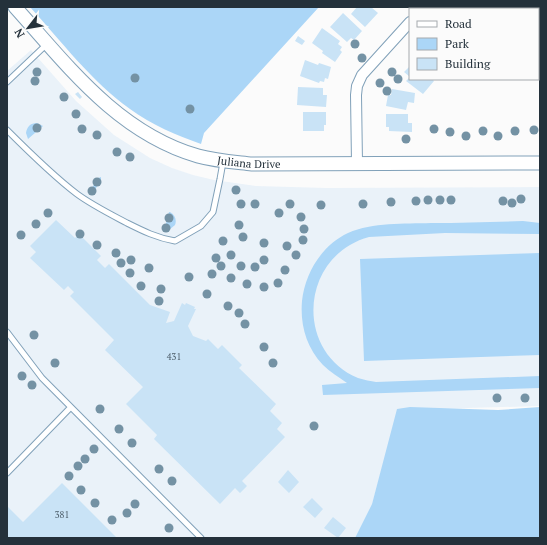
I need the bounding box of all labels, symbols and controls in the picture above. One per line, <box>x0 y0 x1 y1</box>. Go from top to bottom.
north arrow <box>8 8 48 48</box>
legend <box>409 8 539 80</box>
text: Road <box>445 16 472 31</box>
text: N <box>11 25 28 40</box>
text: Park <box>445 36 470 51</box>
text: Building <box>445 56 491 71</box>
street label: Juliana Drive <box>216 153 281 171</box>
house number: 431 <box>167 351 181 363</box>
house number: 381 <box>55 509 69 521</box>

